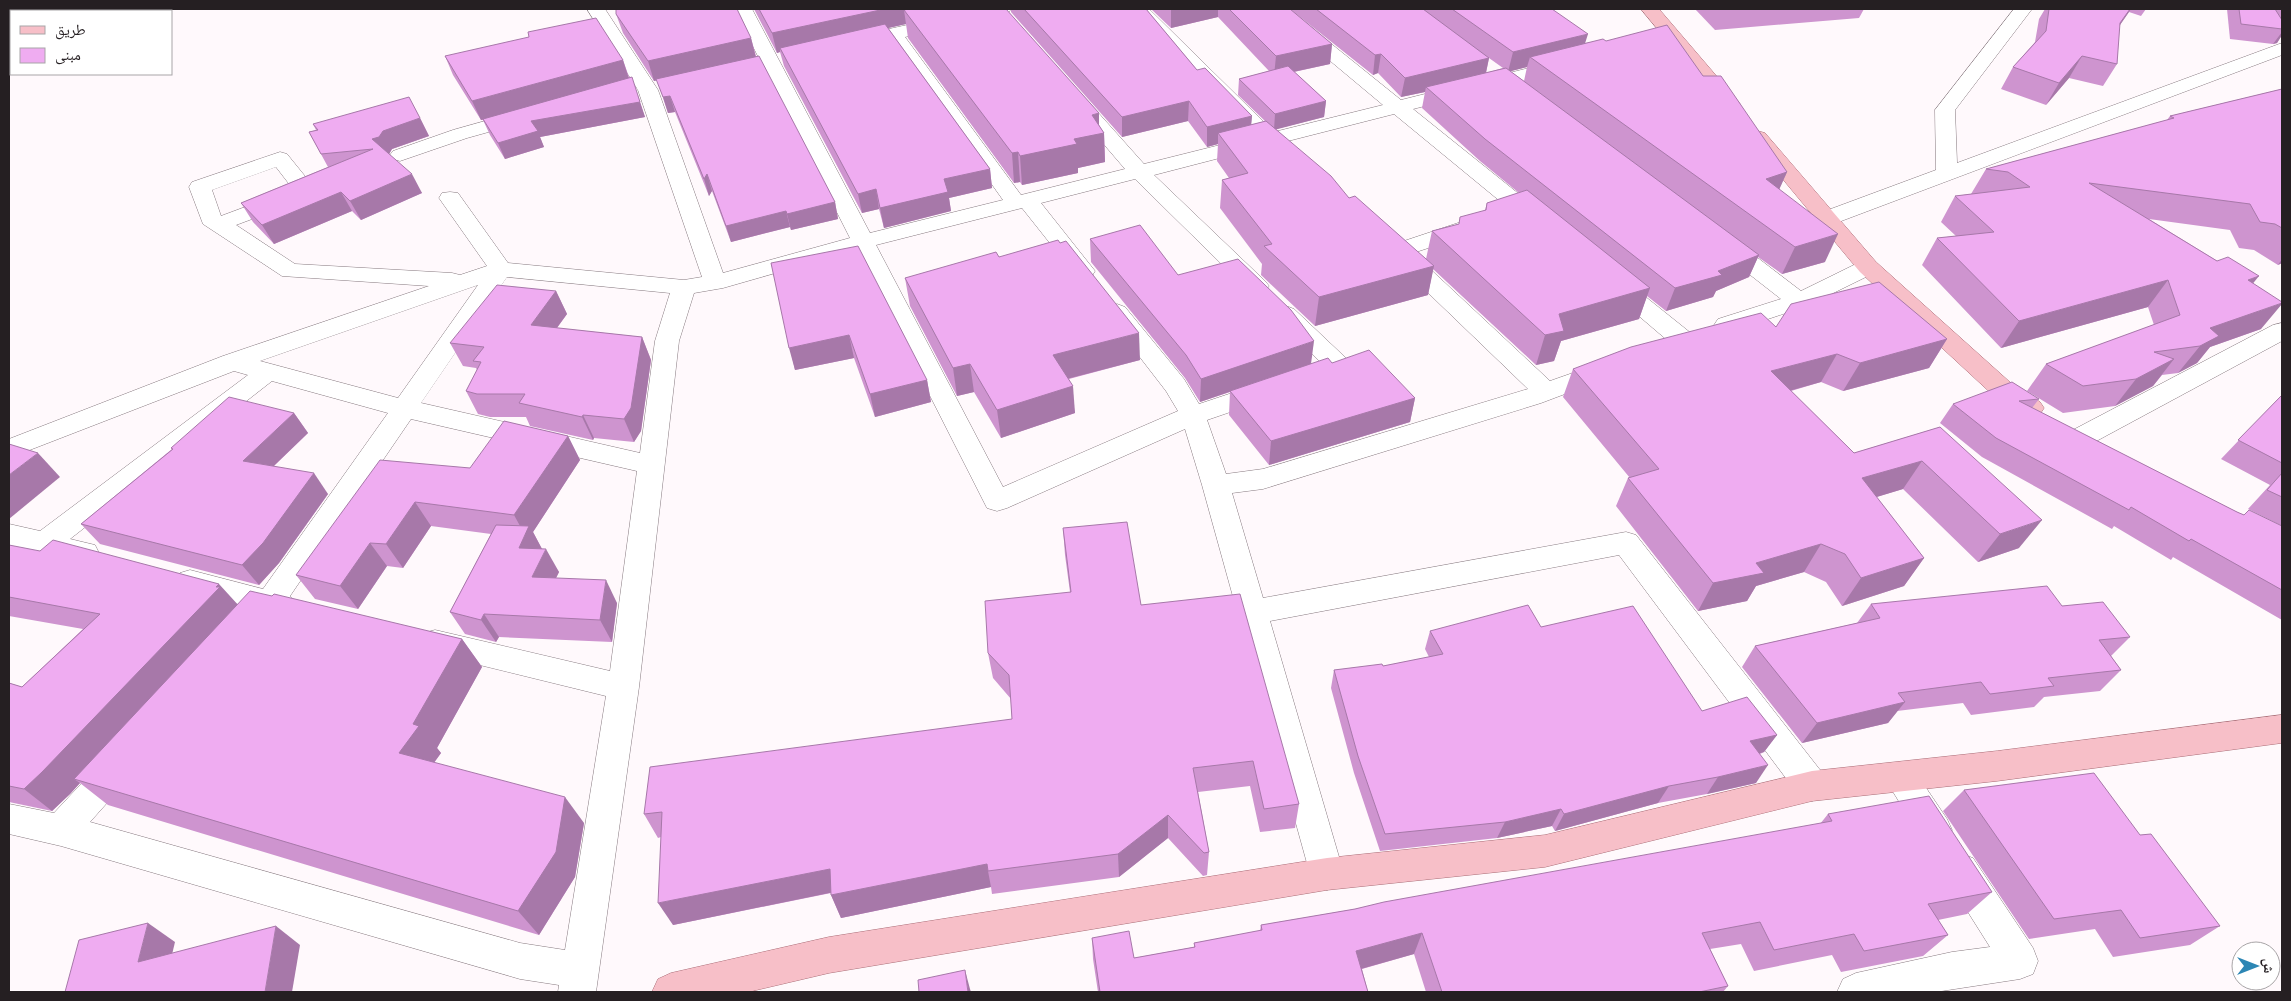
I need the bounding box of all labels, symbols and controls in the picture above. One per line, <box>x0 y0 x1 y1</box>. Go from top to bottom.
legend <box>10 10 172 75</box>
text: طريق <box>55 22 86 41</box>
text: مبنى <box>55 47 81 66</box>
north arrow <box>2231 941 2281 991</box>
text: ش <box>2259 959 2276 974</box>

